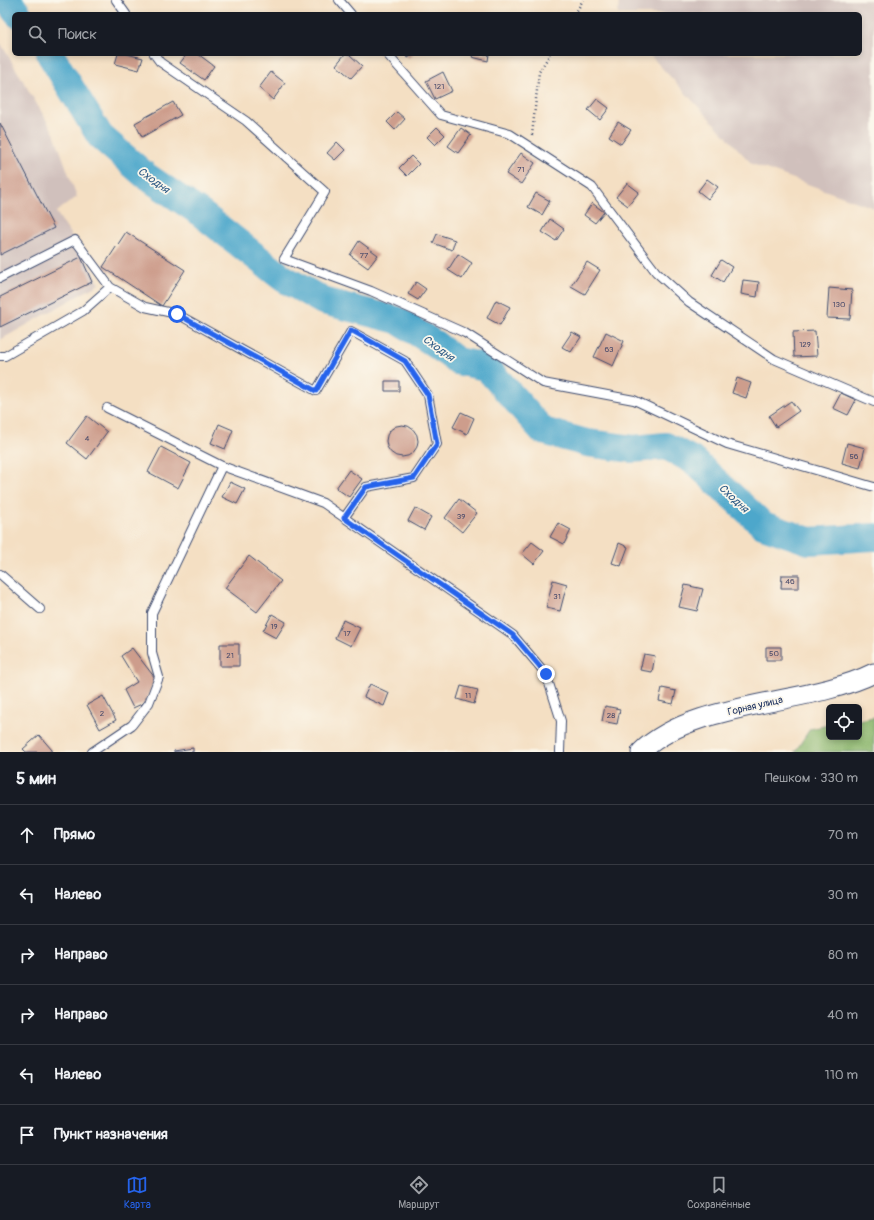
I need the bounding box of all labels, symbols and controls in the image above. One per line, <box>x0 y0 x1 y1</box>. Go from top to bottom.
search box <box>12 12 862 56</box>
icon: search <box>26 23 48 45</box>
text: Поиск <box>58 25 97 44</box>
house number: 121 <box>434 82 444 91</box>
water label: Сходня <box>136 165 173 197</box>
house number: 71 <box>517 165 525 174</box>
house number: 77 <box>360 251 369 260</box>
house number: 130 <box>832 300 846 309</box>
route start <box>168 305 186 323</box>
water label: Сходня <box>421 333 458 365</box>
house number: 129 <box>799 340 811 349</box>
house number: 63 <box>604 345 614 354</box>
house number: 4 <box>85 434 90 443</box>
house number: 56 <box>850 452 859 461</box>
water label: Сходня <box>716 482 752 516</box>
house number: 39 <box>457 512 465 521</box>
house number: 46 <box>785 577 795 586</box>
house number: 31 <box>553 592 561 601</box>
house number: 19 <box>270 622 278 631</box>
house number: 17 <box>343 629 351 638</box>
house number: 50 <box>769 649 779 658</box>
house number: 21 <box>226 651 234 660</box>
route end <box>537 665 555 683</box>
house number: 11 <box>465 691 471 700</box>
street label: Горная улица <box>726 694 784 718</box>
map controls <box>826 704 862 740</box>
button: locate <box>826 704 862 740</box>
house number: 2 <box>100 709 105 718</box>
house number: 28 <box>607 711 615 720</box>
text: 5 мин <box>16 768 56 789</box>
text: Пешком · 330 m <box>765 770 858 786</box>
icon: ahead <box>16 824 38 846</box>
text: Прямо <box>54 825 95 844</box>
text: 70 m <box>828 827 858 843</box>
icon: left <box>16 884 38 906</box>
text: Налево <box>54 885 101 904</box>
text: 30 m <box>828 887 858 903</box>
icon: right <box>16 944 38 966</box>
text: Направо <box>54 945 108 964</box>
text: 80 m <box>828 947 858 963</box>
icon: right <box>16 1004 38 1026</box>
text: Направо <box>54 1005 108 1024</box>
text: 40 m <box>827 1007 858 1023</box>
icon: left <box>16 1064 38 1086</box>
text: Налево <box>54 1065 101 1084</box>
text: 110 m <box>825 1067 858 1083</box>
icon: arrive <box>16 1124 38 1146</box>
text: Пункт назначения <box>54 1125 168 1144</box>
tab: Карта <box>124 1174 151 1211</box>
tab: Маршрут <box>398 1174 440 1211</box>
tab: Сохранённые <box>687 1174 750 1211</box>

